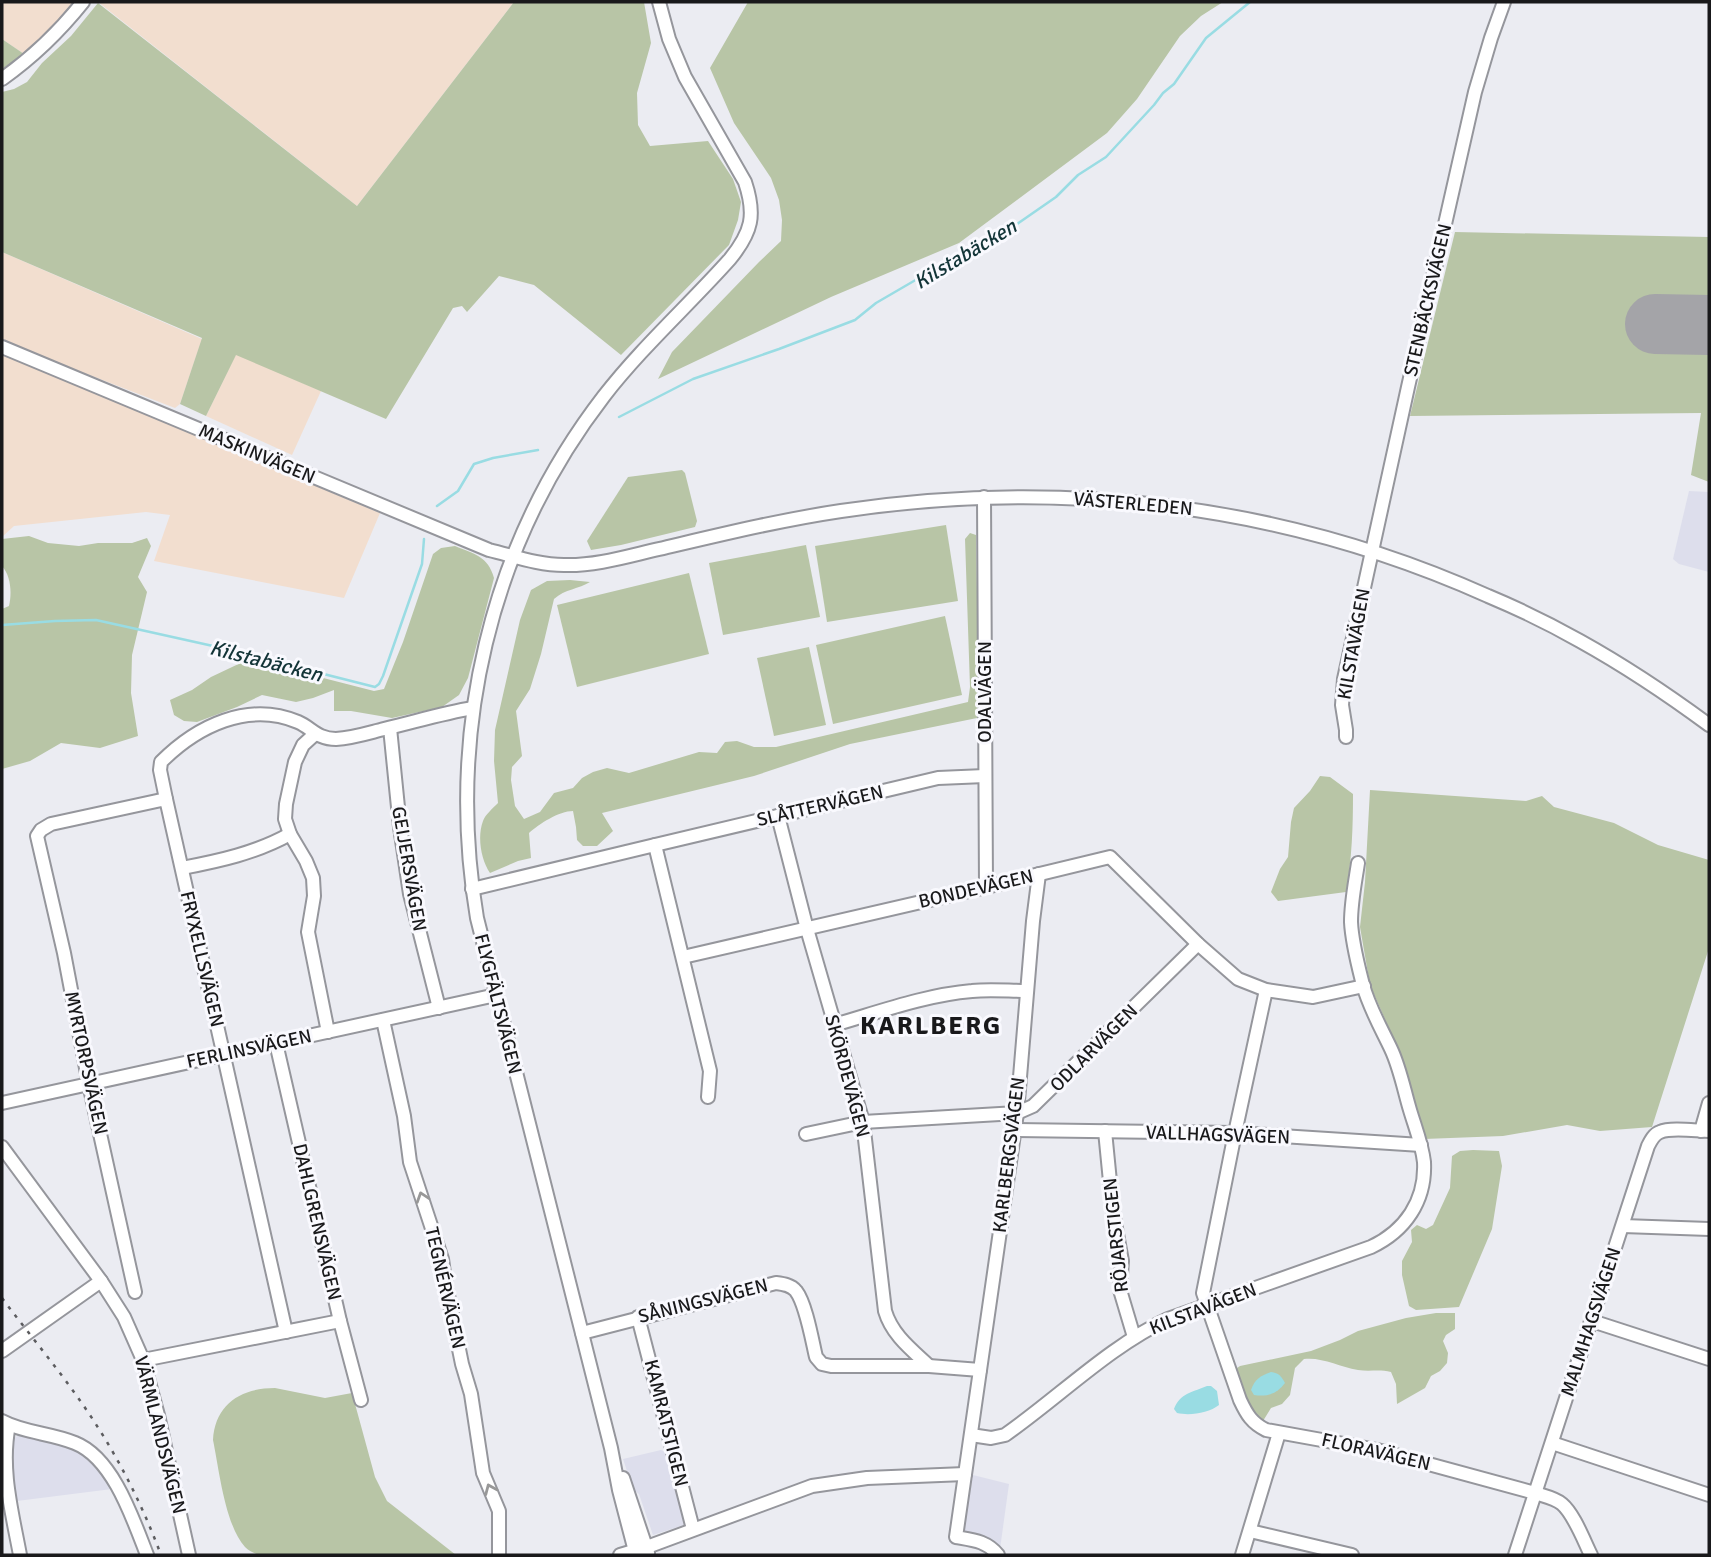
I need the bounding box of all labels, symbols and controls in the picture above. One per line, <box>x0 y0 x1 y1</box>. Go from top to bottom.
water label: Kilstabäcken <box>909 213 1022 295</box>
street label: STENBÄCKSVÄGEN <box>1399 221 1457 379</box>
street label: MASKINVÄGEN <box>195 419 319 489</box>
street label: VÄSTERLEDEN <box>1072 487 1194 521</box>
street label: KILSTAVÄGEN <box>1332 586 1376 702</box>
water label: Kilstabäcken <box>207 634 326 688</box>
street label: ODALVÄGEN <box>973 641 997 743</box>
street label: SLÅTTERVÄGEN <box>754 780 886 832</box>
street label: GEIJERSVÄGEN <box>386 805 432 933</box>
street label: BONDEVÄGEN <box>916 864 1036 914</box>
street label: FRYXELLSVÄGEN <box>175 889 229 1029</box>
street label: FLYGFÄLTSVÄGEN <box>469 931 527 1077</box>
street label: MYRTORPSVÄGEN <box>59 989 113 1137</box>
street label: ODLARVÄGEN <box>1045 999 1143 1097</box>
district label: KARLBERG <box>860 1010 1002 1042</box>
street label: SKÖRDEVÄGEN <box>819 1012 875 1140</box>
street label: FERLINSVÄGEN <box>184 1024 314 1074</box>
street label: KARLBERGSVÄGEN <box>988 1076 1030 1234</box>
street label: VALLHAGSVÄGEN <box>1145 1120 1291 1150</box>
street label: DAHLGRENSVÄGEN <box>287 1141 347 1303</box>
street label: RÖJARSTIGEN <box>1098 1176 1134 1294</box>
one-way arrow <box>416 1191 430 1203</box>
street label: TEGNÉRVÄGEN <box>419 1225 471 1351</box>
street label: MALMHAGSVÄGEN <box>1556 1244 1626 1400</box>
street label: SÅNINGSVÄGEN <box>636 1273 770 1329</box>
street label: KILSTAVÄGEN <box>1146 1278 1260 1340</box>
street label: VÄRMLANDSVÄGEN <box>129 1353 191 1517</box>
street label: KAMRATSTIGEN <box>639 1357 693 1489</box>
street label: FLORAVÄGEN <box>1319 1428 1433 1476</box>
one-way arrow <box>485 1483 499 1495</box>

